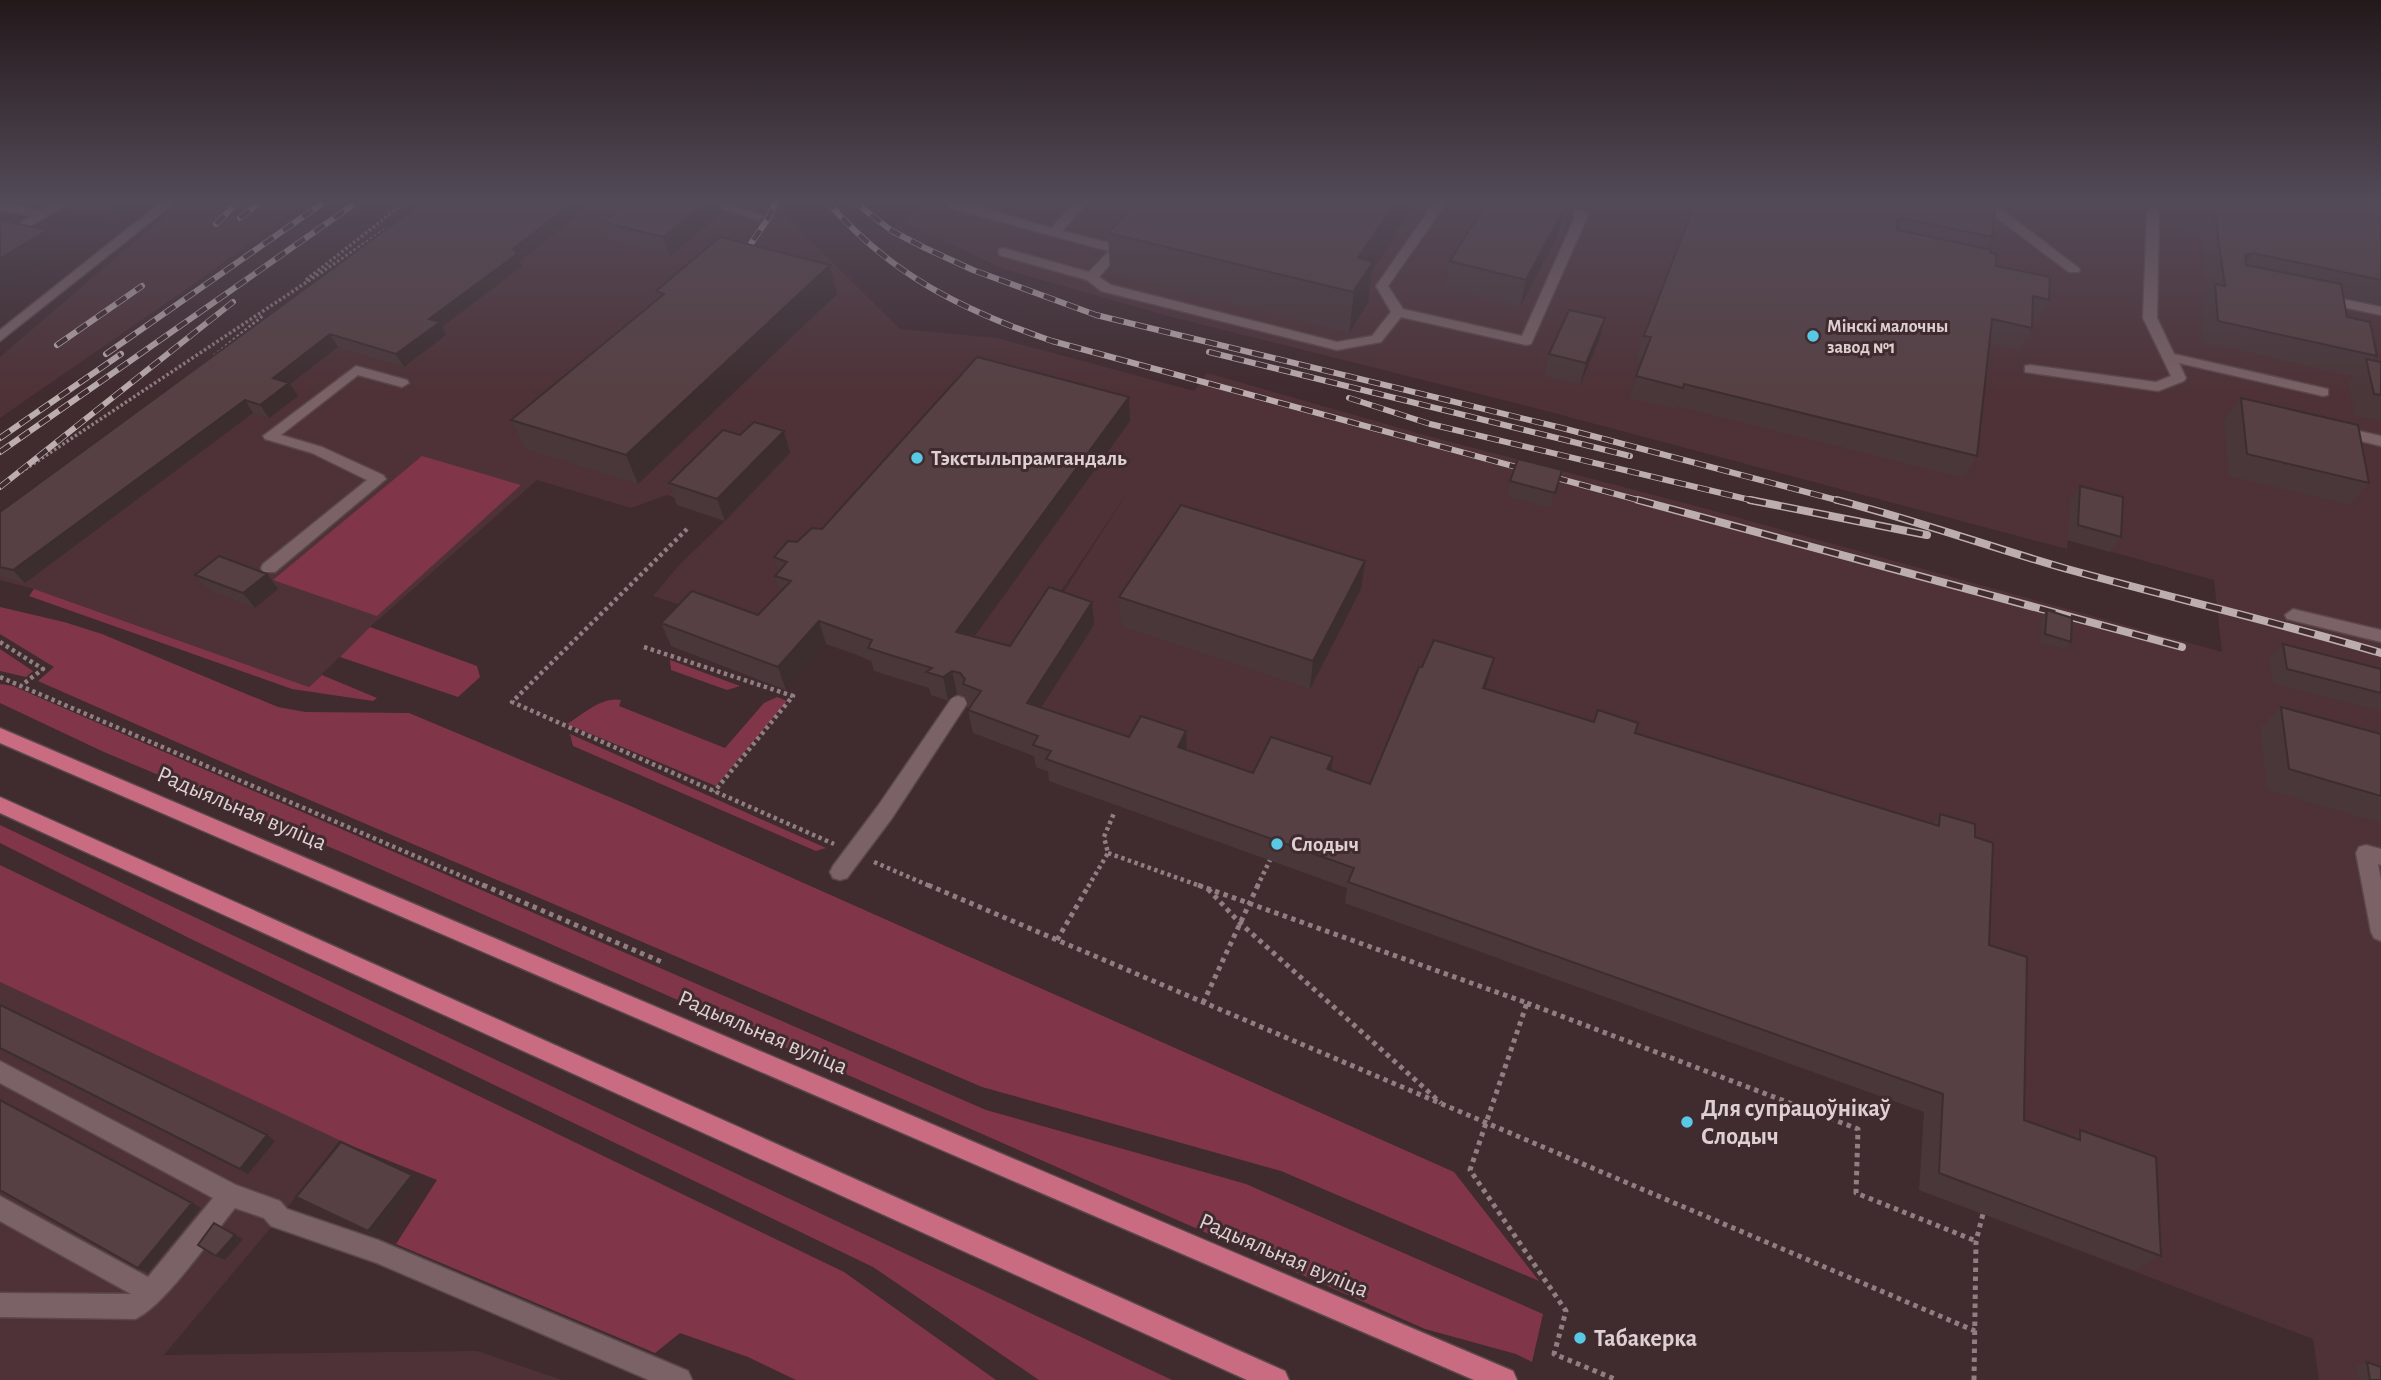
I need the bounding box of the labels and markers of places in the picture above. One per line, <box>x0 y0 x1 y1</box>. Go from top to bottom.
place label: Мінскі малочны завод №1 <box>1827 318 1948 357</box>
marker: Мінскі малочны завод №1 <box>1805 328 1821 344</box>
place label: Тэкстыльпрамгандаль <box>931 448 1127 469</box>
marker: Тэкстыльпрамгандаль <box>909 450 925 466</box>
place label: Слодыч <box>1291 834 1359 855</box>
marker: Слодыч <box>1269 836 1285 852</box>
place label: Для супрацоўнікаў Слодыч <box>1701 1097 1891 1149</box>
marker: Для супрацоўнікаў Слодыч <box>1679 1114 1695 1130</box>
place label: Табакерка <box>1594 1327 1697 1351</box>
marker: Табакерка <box>1572 1330 1588 1346</box>

